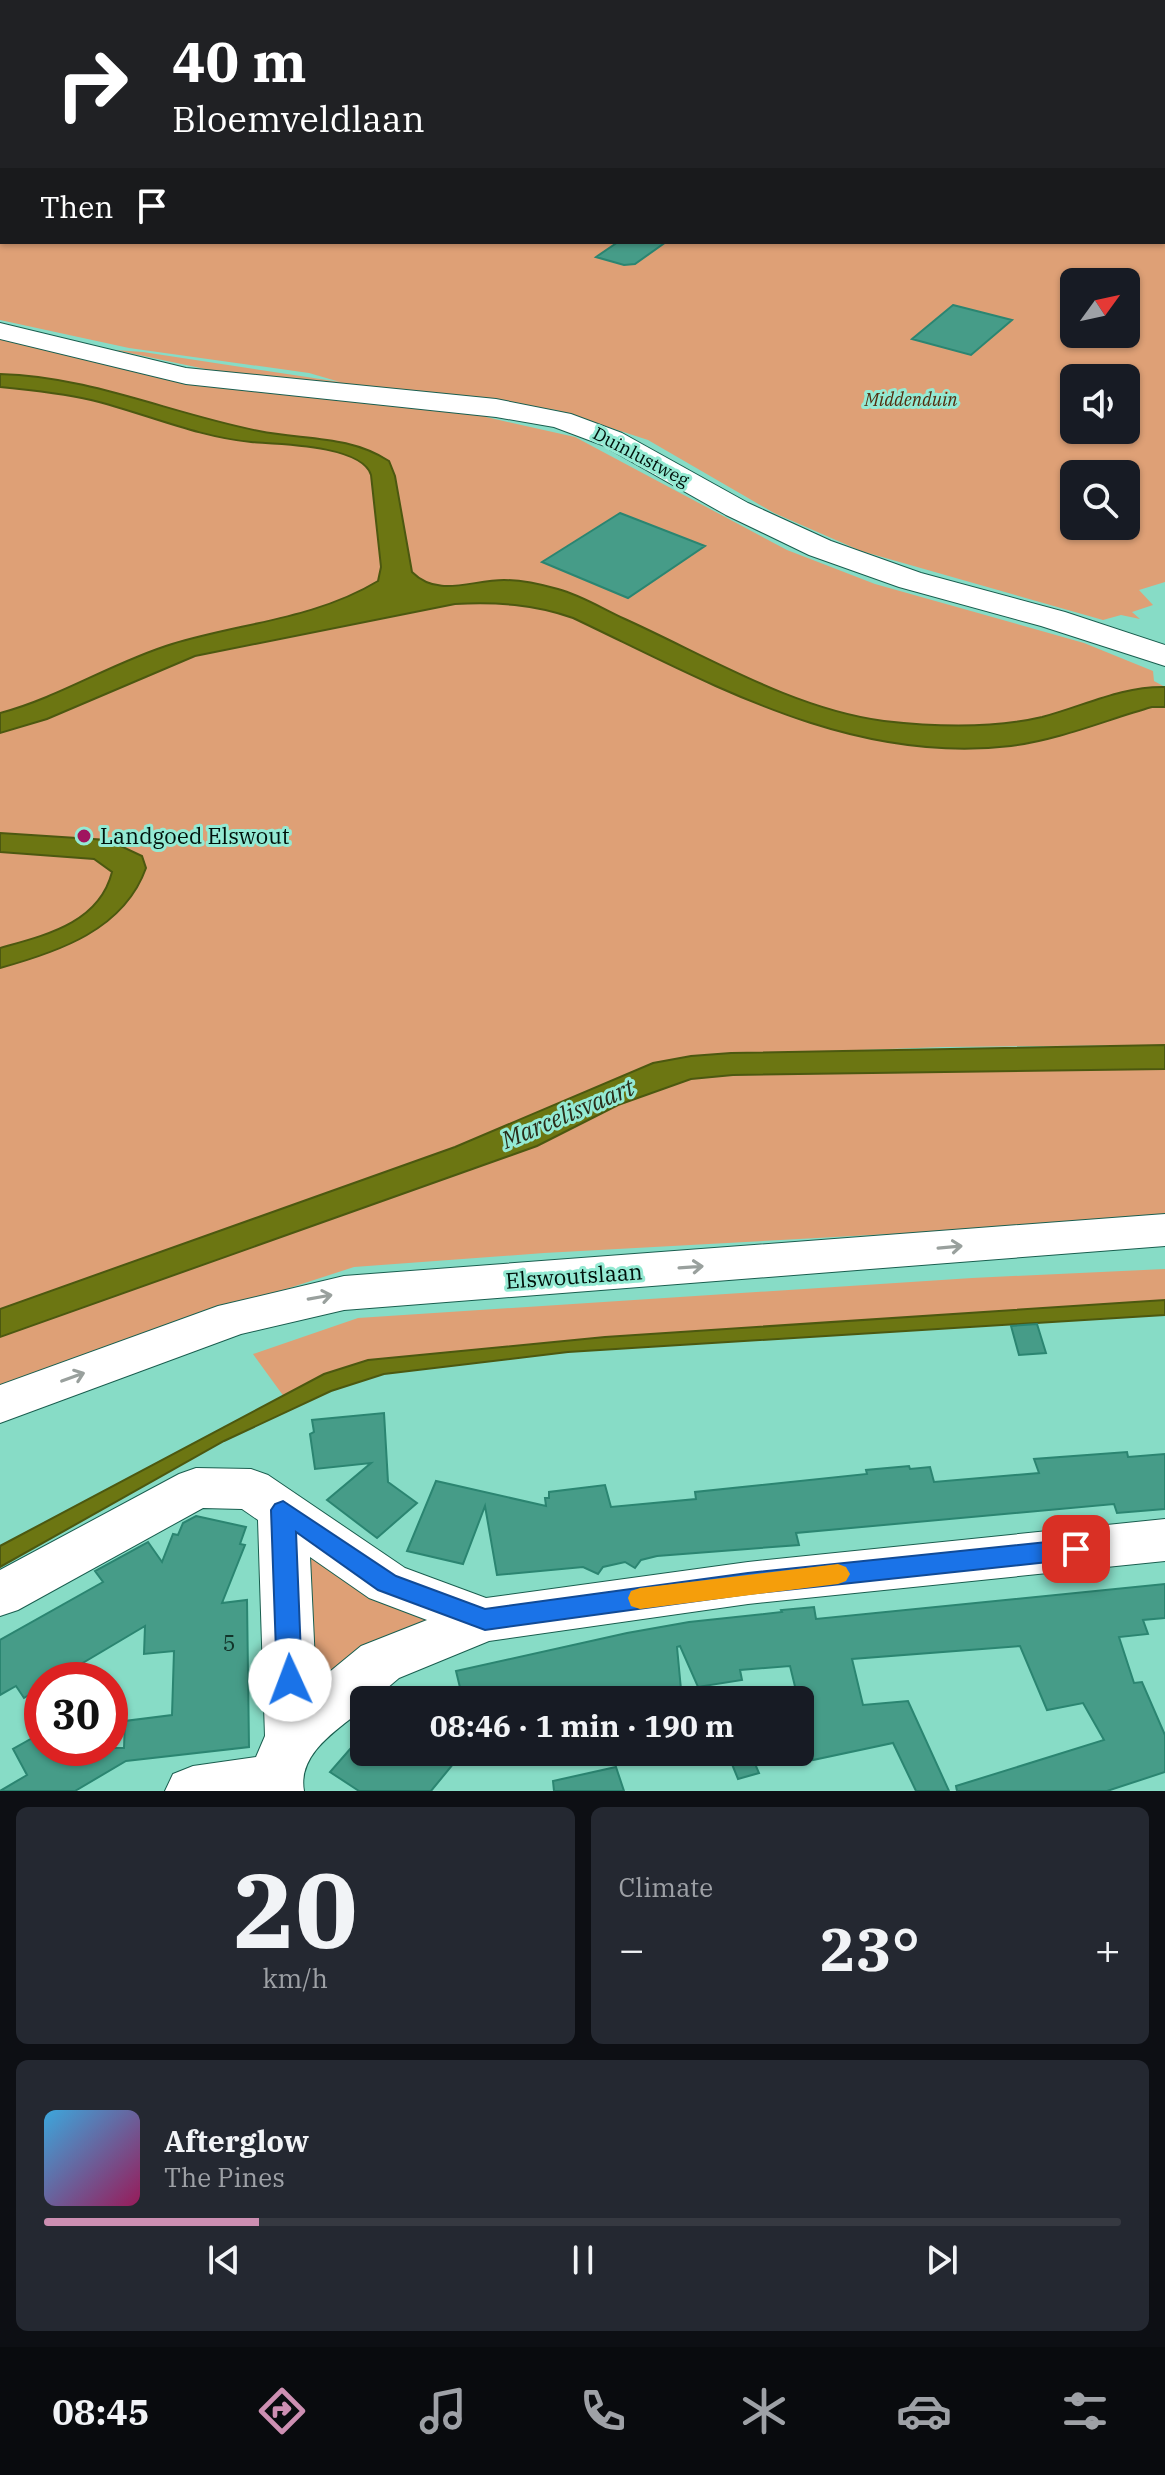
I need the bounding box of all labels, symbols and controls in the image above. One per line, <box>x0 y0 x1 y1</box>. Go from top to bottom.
text: 40 m <box>172 25 307 97</box>
icon: right <box>40 32 144 136</box>
text: Bloemveldlaan <box>172 95 425 142</box>
icon: arrive <box>130 184 174 228</box>
text: Then <box>40 187 114 226</box>
north arrow <box>1060 268 1140 348</box>
map controls <box>1060 268 1140 540</box>
button: sound <box>1060 364 1140 444</box>
park label: Middenduin <box>863 388 958 411</box>
street label: Duinlustweg <box>589 422 694 492</box>
button: search <box>1060 460 1140 540</box>
place label: Landgoed Elswout <box>100 821 290 850</box>
marker: Landgoed Elswout <box>75 827 93 845</box>
water label: Marcelisvaart <box>495 1070 640 1156</box>
one-way arrow <box>936 1239 963 1254</box>
street label: Elswoutslaan <box>504 1256 644 1295</box>
one-way arrow <box>677 1259 704 1274</box>
one-way arrow <box>307 1289 333 1304</box>
one-way arrow <box>60 1369 85 1383</box>
pin <box>1042 1515 1110 1583</box>
icon: arrive <box>1054 1527 1098 1571</box>
house number: 5 <box>222 1628 236 1657</box>
position arrow <box>248 1638 332 1722</box>
speed limit sign: 30 <box>24 1662 128 1766</box>
text: 08:46 · 1 min · 190 m <box>430 1706 734 1745</box>
text: 20 <box>233 1841 358 1977</box>
text: Climate <box>619 1870 713 1904</box>
text: 23° <box>820 1909 920 1988</box>
text: − <box>619 1920 645 1977</box>
text: + <box>1095 1920 1121 1977</box>
text: km/h <box>262 1961 328 1995</box>
text: Afterglow <box>164 2121 309 2160</box>
text: The Pines <box>164 2160 285 2194</box>
icon: previous <box>202 2238 246 2282</box>
icon: pause <box>561 2238 605 2282</box>
icon: next <box>920 2238 964 2282</box>
icon: directions <box>254 2383 310 2439</box>
icon: music <box>415 2383 471 2439</box>
icon: phone <box>575 2383 631 2439</box>
icon: climate <box>736 2383 792 2439</box>
icon: car <box>896 2383 952 2439</box>
icon: filters <box>1057 2383 1113 2439</box>
text: 08:45 <box>52 2388 150 2435</box>

